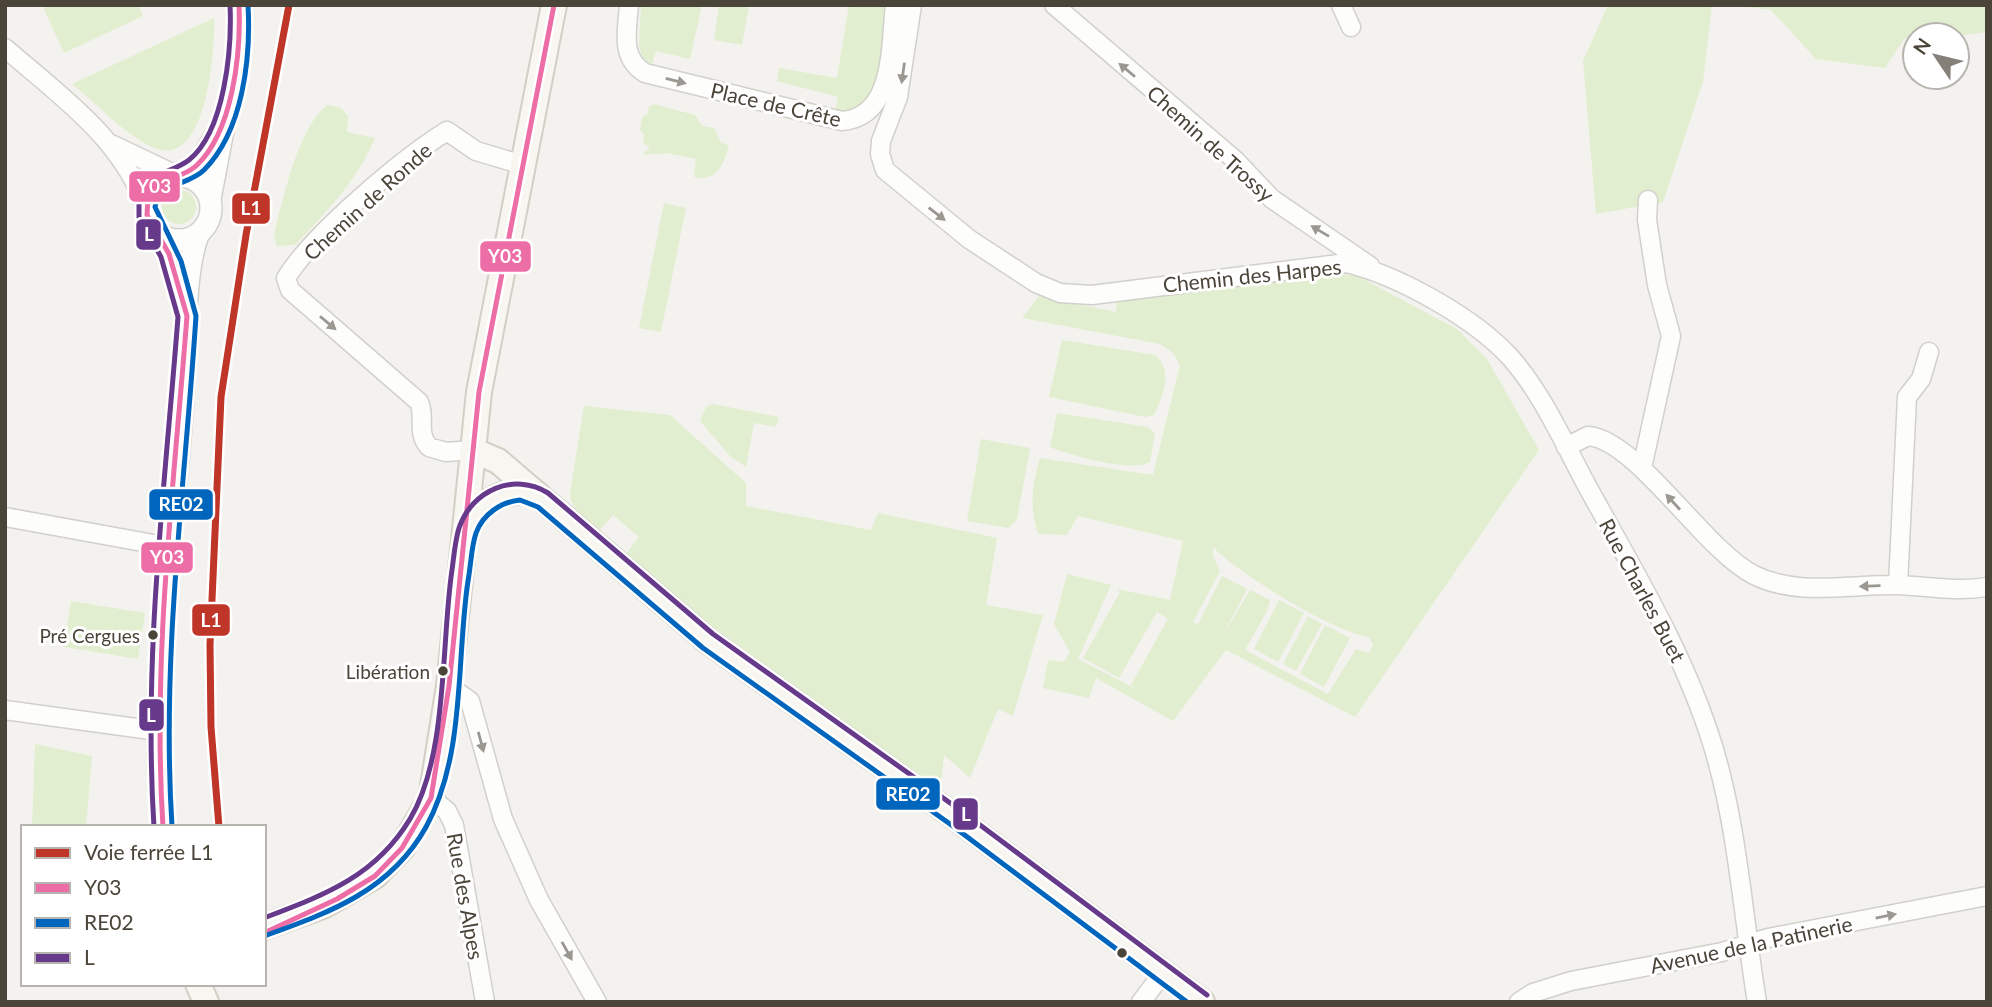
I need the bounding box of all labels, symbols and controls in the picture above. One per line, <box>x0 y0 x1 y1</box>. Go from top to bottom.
north arrow <box>1901 21 1971 91</box>
text: N <box>1908 33 1935 59</box>
one-way arrow <box>897 62 908 84</box>
one-way arrow <box>1119 63 1136 78</box>
one-way arrow <box>665 76 687 87</box>
street label: Place de Crête <box>708 77 844 131</box>
street label: Chemin de Trossy <box>1142 80 1280 207</box>
street label: Chemin de Ronde <box>298 137 436 265</box>
line badge: Y03 <box>128 170 181 203</box>
text: Y03 <box>136 174 171 197</box>
line badge: L1 <box>231 192 271 225</box>
text: L1 <box>241 196 261 219</box>
one-way arrow <box>928 207 946 222</box>
line badge: L <box>135 218 162 251</box>
text: L <box>144 222 154 245</box>
one-way arrow <box>1310 225 1329 237</box>
line badge: Y03 <box>479 240 532 273</box>
text: Y03 <box>487 244 522 267</box>
street label: Chemin des Harpes <box>1162 253 1342 297</box>
one-way arrow <box>318 315 336 330</box>
line badge: RE02 <box>148 488 214 521</box>
text: RE02 <box>158 492 204 515</box>
one-way arrow <box>1665 493 1681 511</box>
street label: Rue Charles Buet <box>1595 514 1692 666</box>
line badge: Y03 <box>140 541 194 574</box>
text: Y03 <box>149 545 184 568</box>
one-way arrow <box>1859 581 1881 592</box>
line badge: L1 <box>191 603 231 637</box>
text: L1 <box>201 608 221 631</box>
place label: Pré Cergues <box>39 624 140 647</box>
marker: Pré Cergues <box>146 628 160 642</box>
place label: Libération <box>346 660 430 683</box>
marker: Libération <box>436 664 450 678</box>
line badge: L <box>138 698 165 732</box>
text: L <box>146 703 156 726</box>
one-way arrow <box>476 731 487 753</box>
line badge: RE02 <box>875 777 941 811</box>
text: RE02 <box>885 782 931 805</box>
line badge: L <box>952 797 979 831</box>
text: L <box>961 802 971 825</box>
legend <box>21 825 266 986</box>
street label: Rue des Alpes <box>443 831 489 961</box>
text: Voie ferrée L1 <box>84 839 214 864</box>
text: Y03 <box>84 874 121 899</box>
text: RE02 <box>84 909 134 934</box>
street label: Avenue de la Patinerie <box>1648 910 1854 978</box>
one-way arrow <box>1875 910 1897 921</box>
one-way arrow <box>561 942 573 961</box>
text: L <box>84 944 95 969</box>
unlabelled marker <box>1115 946 1129 960</box>

